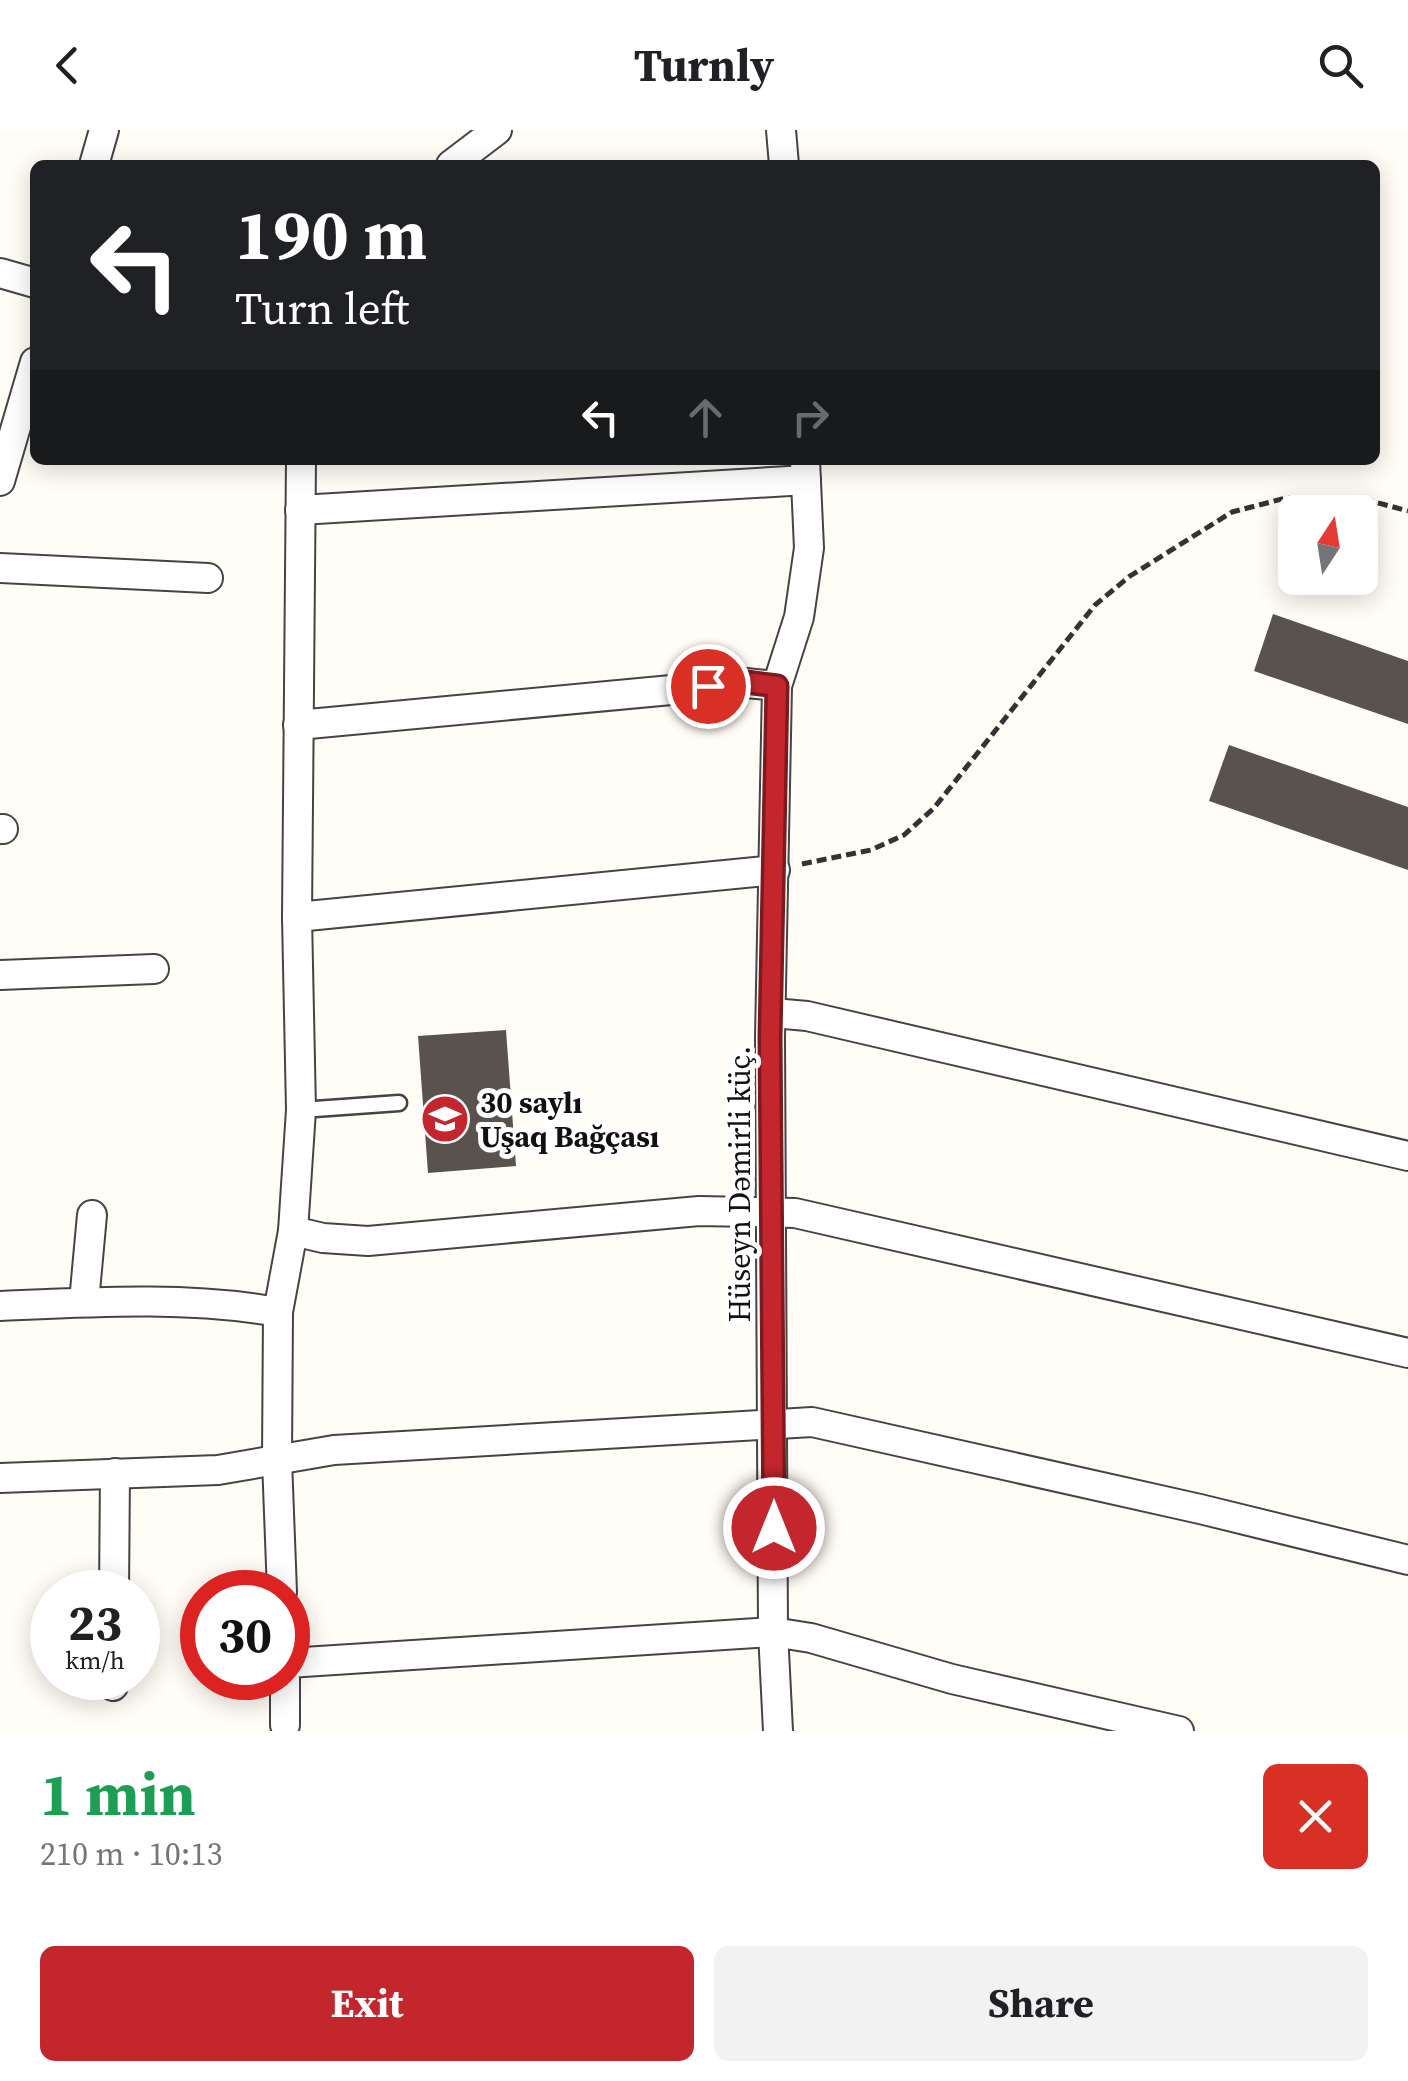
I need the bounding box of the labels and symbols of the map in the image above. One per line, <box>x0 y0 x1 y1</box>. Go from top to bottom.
north arrow <box>1278 495 1378 595</box>
pin <box>666 644 751 729</box>
street label: Hüseyn Dəmirli küç. <box>719 1046 760 1322</box>
place label: 30 saylı Uşaq Bağçası <box>480 1082 659 1157</box>
school or university icon: 30 saylı Uşaq Bağçası <box>419 1093 471 1145</box>
position arrow <box>722 1476 826 1580</box>
speed limit sign: 30 <box>180 1570 310 1700</box>

